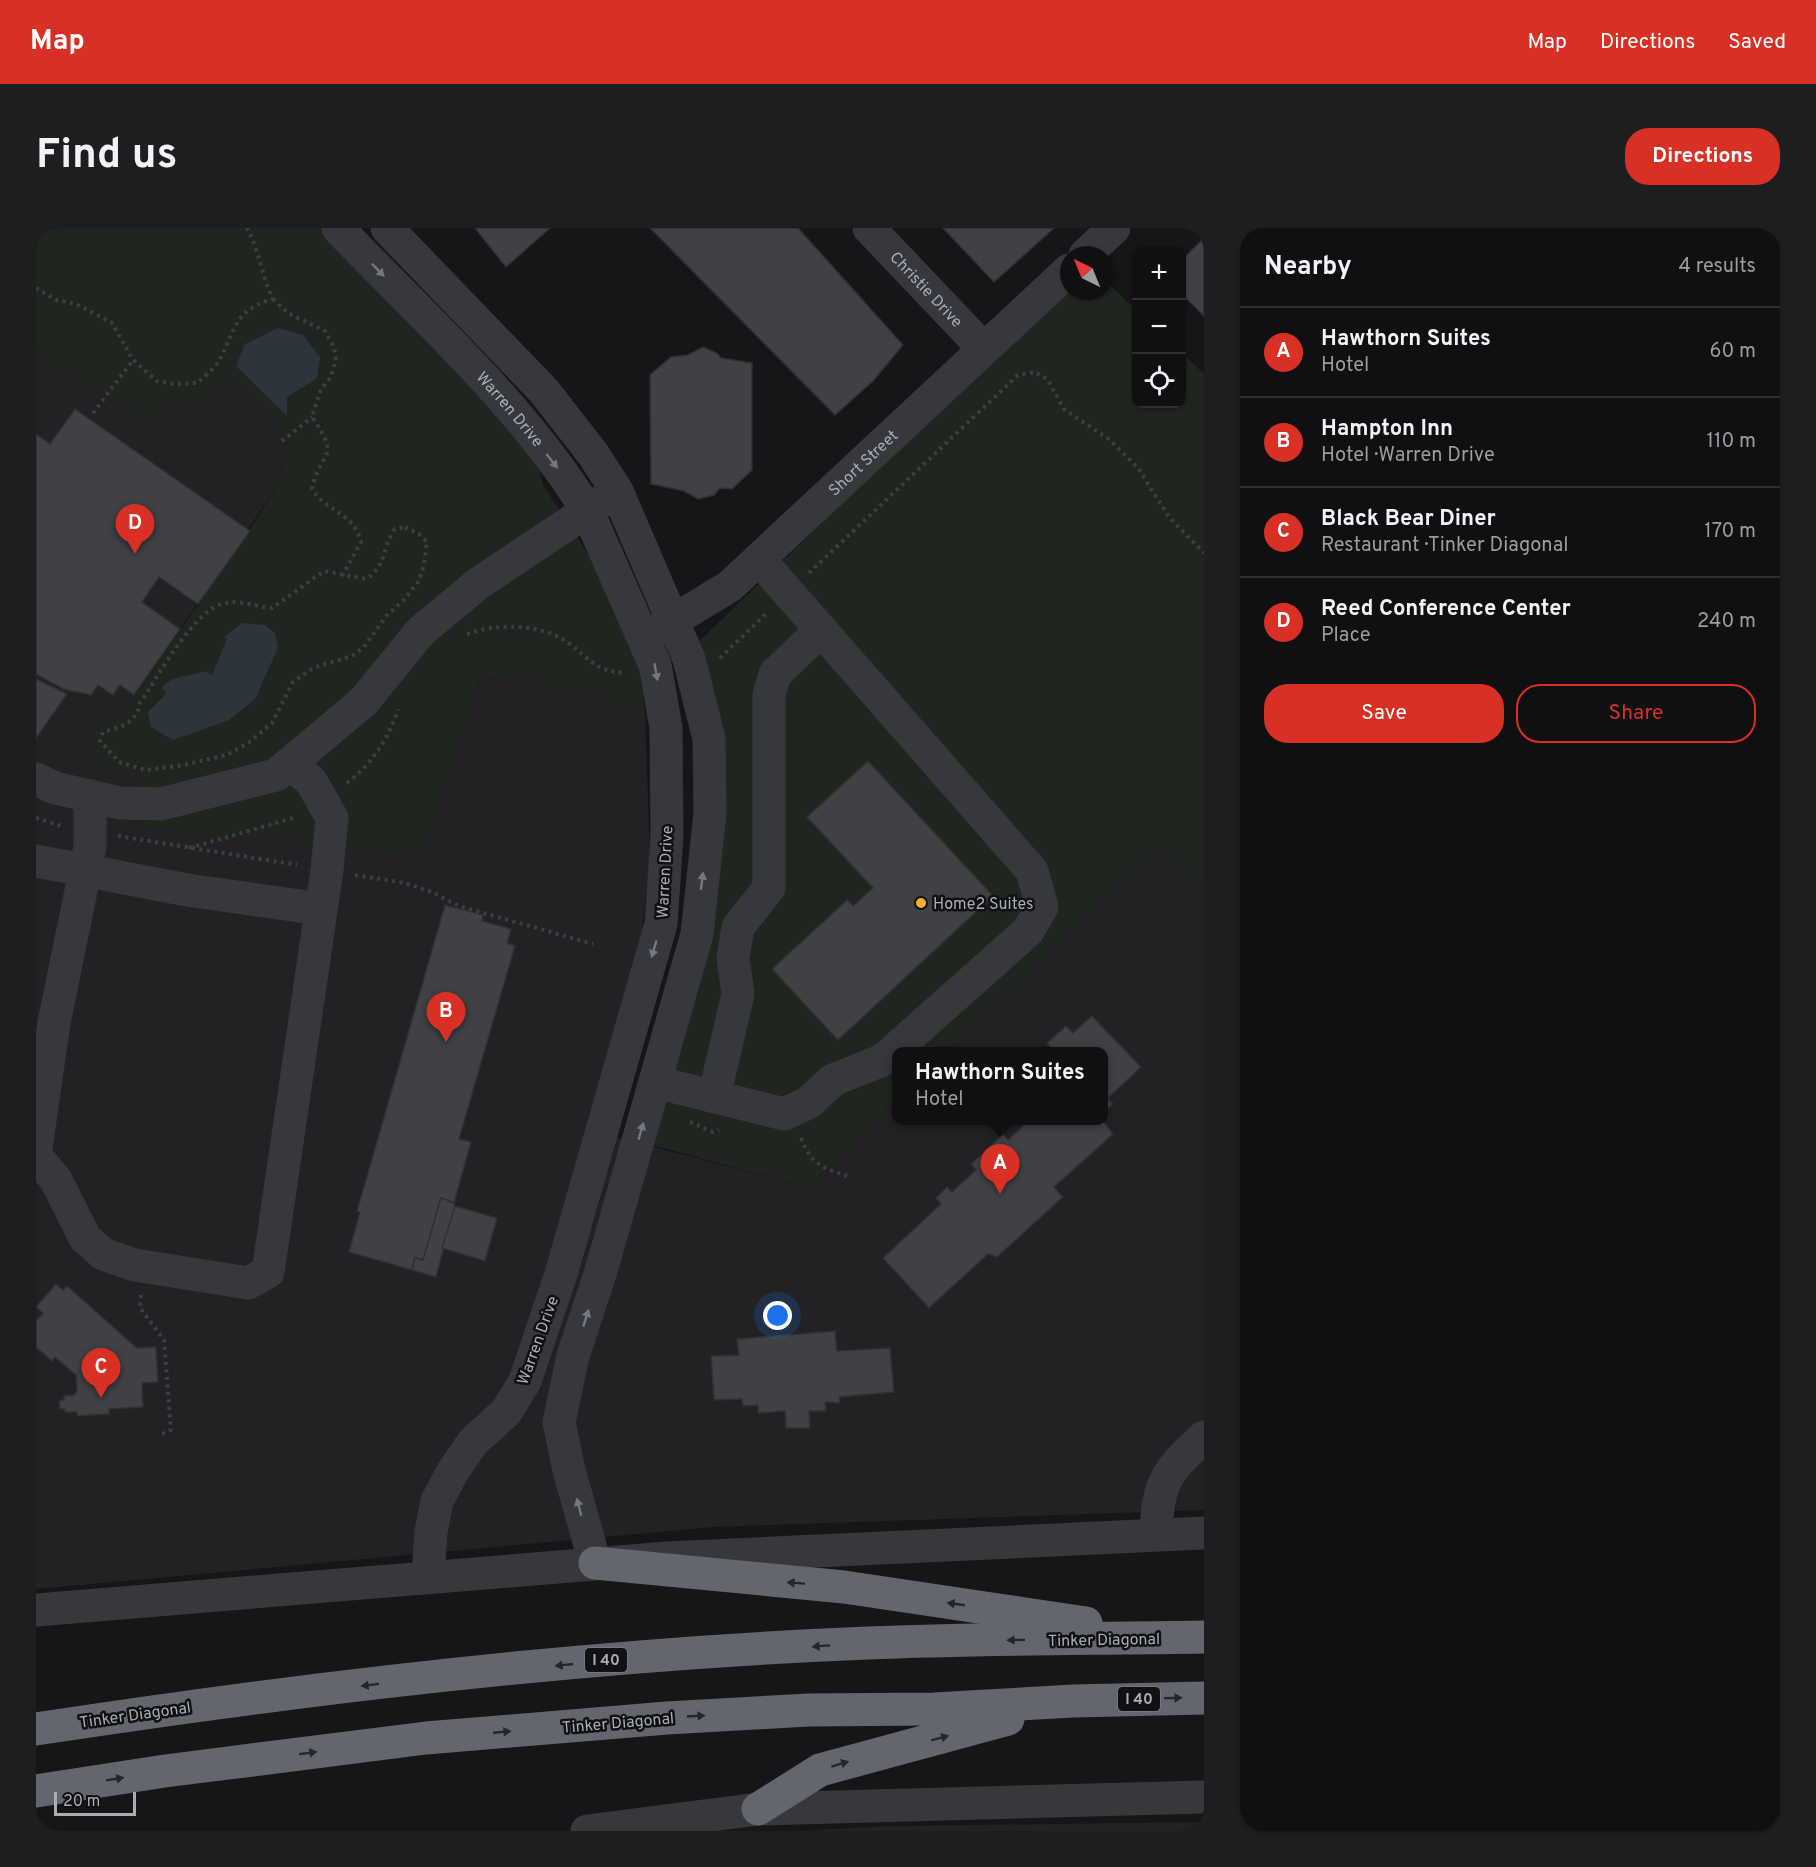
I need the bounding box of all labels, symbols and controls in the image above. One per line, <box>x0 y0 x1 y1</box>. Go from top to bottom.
text: Map <box>30 24 85 60</box>
text: Map <box>1527 29 1567 56</box>
text: Directions <box>1600 29 1695 56</box>
text: Saved <box>1728 29 1786 56</box>
button: Directions <box>1625 128 1780 185</box>
text: Find us <box>36 130 177 183</box>
north arrow <box>1060 246 1114 300</box>
map controls <box>1132 246 1186 408</box>
button: + <box>1132 246 1186 300</box>
street label: Christie Drive <box>885 248 966 332</box>
text: Nearby <box>1264 251 1352 284</box>
text: 4 results <box>1679 254 1756 280</box>
one-way arrow <box>371 263 385 278</box>
button: − <box>1132 300 1186 354</box>
text: Hawthorn Suites <box>1321 326 1491 353</box>
text: A <box>1276 339 1291 365</box>
text: 60 m <box>1710 339 1756 365</box>
text: Hotel <box>1321 353 1369 379</box>
button: locate <box>1132 354 1186 408</box>
street label: Warren Drive <box>471 368 547 452</box>
text: Hampton Inn <box>1321 416 1453 443</box>
street label: Short Street <box>825 426 903 501</box>
text: B <box>1277 429 1290 455</box>
text: 110 m <box>1707 429 1756 455</box>
text: Hotel · Warren Drive <box>1321 443 1495 469</box>
one-way arrow <box>546 452 558 468</box>
pin: D <box>116 504 154 554</box>
text: Black Bear Diner <box>1321 506 1496 533</box>
text: C <box>1277 519 1290 545</box>
text: 170 m <box>1704 519 1756 545</box>
text: Restaurant · Tinker Diagonal <box>1321 533 1568 559</box>
text: Reed Conference Center <box>1321 596 1571 623</box>
text: D <box>1276 609 1291 635</box>
text: 240 m <box>1697 609 1756 635</box>
text: Place <box>1321 623 1371 649</box>
one-way arrow <box>652 663 661 682</box>
button: Save <box>1264 684 1504 743</box>
button: Share <box>1516 684 1756 743</box>
street label: Warren Drive <box>654 825 678 919</box>
one-way arrow <box>697 871 706 890</box>
place label: Home2 Suites <box>933 895 1034 915</box>
marker: Home2 Suites <box>914 896 928 910</box>
one-way arrow <box>649 940 658 958</box>
pin: B <box>426 992 466 1042</box>
popup <box>892 1047 1108 1125</box>
text: Hawthorn Suites <box>915 1060 1085 1087</box>
text: Hotel <box>915 1087 963 1113</box>
one-way arrow <box>637 1122 646 1140</box>
pin: A <box>980 1144 1020 1194</box>
street label: Warren Drive <box>514 1294 564 1388</box>
your location <box>763 1301 792 1330</box>
one-way arrow <box>581 1309 591 1327</box>
pin: C <box>82 1348 120 1398</box>
one-way arrow <box>574 1498 583 1516</box>
one-way arrow <box>786 1578 805 1588</box>
one-way arrow <box>946 1599 965 1608</box>
street label: Tinker Diagonal <box>1048 1630 1160 1652</box>
one-way arrow <box>1007 1635 1026 1645</box>
one-way arrow <box>812 1641 831 1650</box>
road number: I 40 <box>585 1648 627 1672</box>
one-way arrow <box>555 1660 574 1670</box>
one-way arrow <box>361 1680 380 1690</box>
road number: I 40 <box>1118 1687 1160 1711</box>
one-way arrow <box>1164 1694 1183 1703</box>
street label: Tinker Diagonal <box>78 1698 192 1734</box>
street label: Tinker Diagonal <box>561 1709 675 1739</box>
one-way arrow <box>686 1712 705 1721</box>
one-way arrow <box>492 1727 511 1737</box>
one-way arrow <box>930 1732 949 1742</box>
one-way arrow <box>298 1748 317 1758</box>
one-way arrow <box>831 1759 849 1768</box>
one-way arrow <box>105 1774 124 1783</box>
scale bar <box>54 1789 136 1816</box>
text: 20 m <box>63 1792 100 1812</box>

